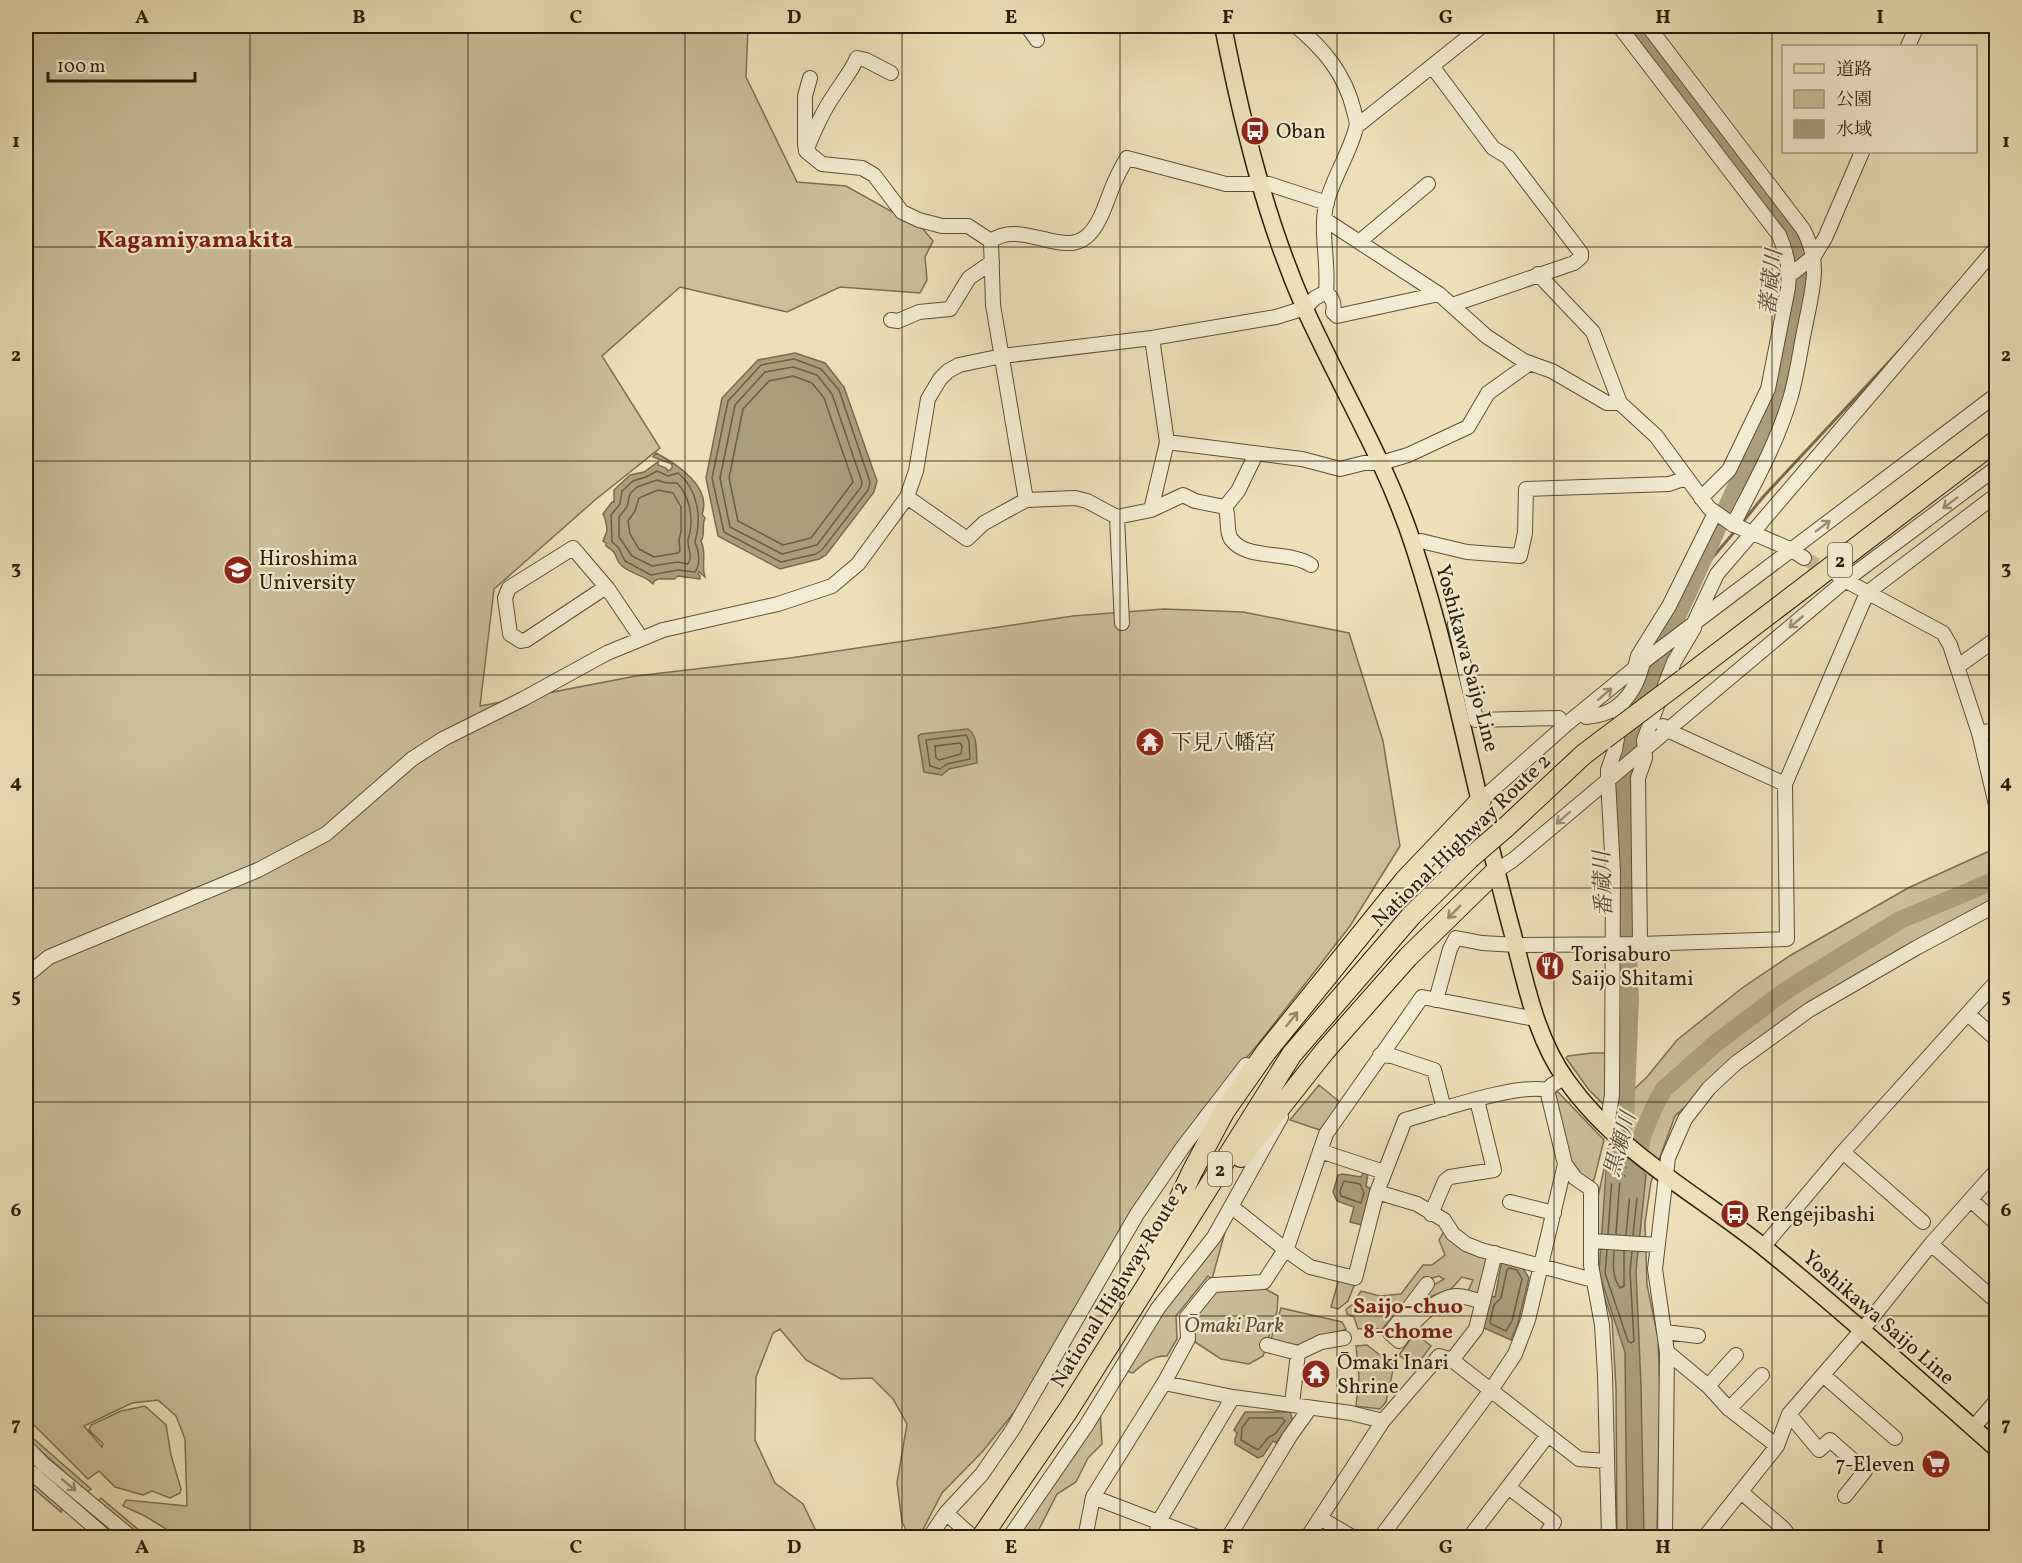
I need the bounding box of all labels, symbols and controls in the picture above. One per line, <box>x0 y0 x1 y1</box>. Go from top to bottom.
text: A <box>135 4 149 32</box>
text: B <box>352 4 366 32</box>
text: C <box>570 4 583 32</box>
text: D <box>787 4 801 32</box>
text: E <box>1005 4 1017 32</box>
text: F <box>1222 4 1234 32</box>
text: G <box>1439 4 1453 32</box>
text: H <box>1655 4 1671 32</box>
text: I <box>1876 4 1884 32</box>
scale bar <box>48 45 195 83</box>
legend <box>1782 45 1977 153</box>
text: 100 m <box>57 55 106 80</box>
text: 道路 <box>1836 58 1872 83</box>
text: 公園 <box>1836 88 1872 113</box>
bus stop icon: Oban <box>1239 115 1271 147</box>
place label: Oban <box>1276 118 1326 147</box>
text: 水域 <box>1836 118 1872 143</box>
text: 1 <box>12 128 20 156</box>
text: 1 <box>2002 128 2010 156</box>
district label: Kagamiyamakita <box>97 224 293 258</box>
water label: 蕃蔵川 <box>1754 246 1792 317</box>
text: 2 <box>11 342 21 370</box>
text: 2 <box>2001 342 2011 370</box>
one-way arrow <box>1942 496 1958 509</box>
one-way arrow <box>1815 520 1831 533</box>
road number: 2 <box>1828 543 1852 577</box>
place label: Hiroshima University <box>259 545 358 598</box>
school or university icon: Hiroshima University <box>222 554 254 586</box>
text: 3 <box>11 555 21 583</box>
text: 3 <box>2001 555 2011 583</box>
street label: Yoshikawa Saijo Line <box>1428 562 1505 755</box>
one-way arrow <box>1789 615 1804 629</box>
one-way arrow <box>1597 687 1612 701</box>
temple icon: 下見八幡宮 <box>1134 726 1166 758</box>
place label: 下見八幡宮 <box>1171 729 1276 758</box>
street label: National Highway Route 2 <box>1366 748 1558 935</box>
text: 4 <box>10 769 22 797</box>
text: 4 <box>2000 769 2012 797</box>
one-way arrow <box>1555 811 1571 824</box>
water label: 番蔵川 <box>1588 848 1621 917</box>
one-way arrow <box>1447 904 1462 919</box>
place label: Torisaburo Saijo Shitami <box>1571 941 1694 994</box>
restaurant icon: Torisaburo Saijo Shitami <box>1534 950 1566 982</box>
text: 5 <box>11 983 21 1011</box>
text: 5 <box>2001 983 2011 1011</box>
one-way arrow <box>1286 1011 1299 1027</box>
water label: 黒瀬川 <box>1597 1107 1646 1181</box>
road number: 2 <box>1208 1152 1232 1186</box>
street label: National Highway Route 2 <box>1045 1176 1196 1394</box>
text: 6 <box>11 1197 22 1225</box>
text: 6 <box>2001 1197 2012 1225</box>
bus stop icon: Rengejibashi <box>1719 1198 1751 1230</box>
place label: Rengejibashi <box>1756 1201 1875 1230</box>
street label: Yoshikawa Saijo Line <box>1796 1244 1960 1392</box>
district label: Saijo-chuo 8-chome <box>1353 1292 1463 1348</box>
park label: Ōmaki Park <box>1184 1312 1284 1341</box>
place label: Ōmaki Inari Shrine <box>1337 1349 1449 1402</box>
temple icon: Ōmaki Inari Shrine <box>1300 1358 1332 1390</box>
text: 7 <box>11 1411 21 1439</box>
text: 7 <box>2001 1411 2011 1439</box>
supermarket icon: 7-Eleven <box>1920 1448 1952 1480</box>
place label: 7-Eleven <box>1835 1451 1915 1480</box>
one-way arrow <box>61 1478 76 1492</box>
text: A <box>135 1534 149 1562</box>
text: B <box>352 1534 366 1562</box>
text: C <box>570 1534 583 1562</box>
text: D <box>787 1534 801 1562</box>
text: E <box>1005 1534 1017 1562</box>
text: F <box>1222 1534 1234 1562</box>
text: G <box>1439 1534 1453 1562</box>
text: H <box>1655 1534 1671 1562</box>
text: I <box>1876 1534 1884 1562</box>

